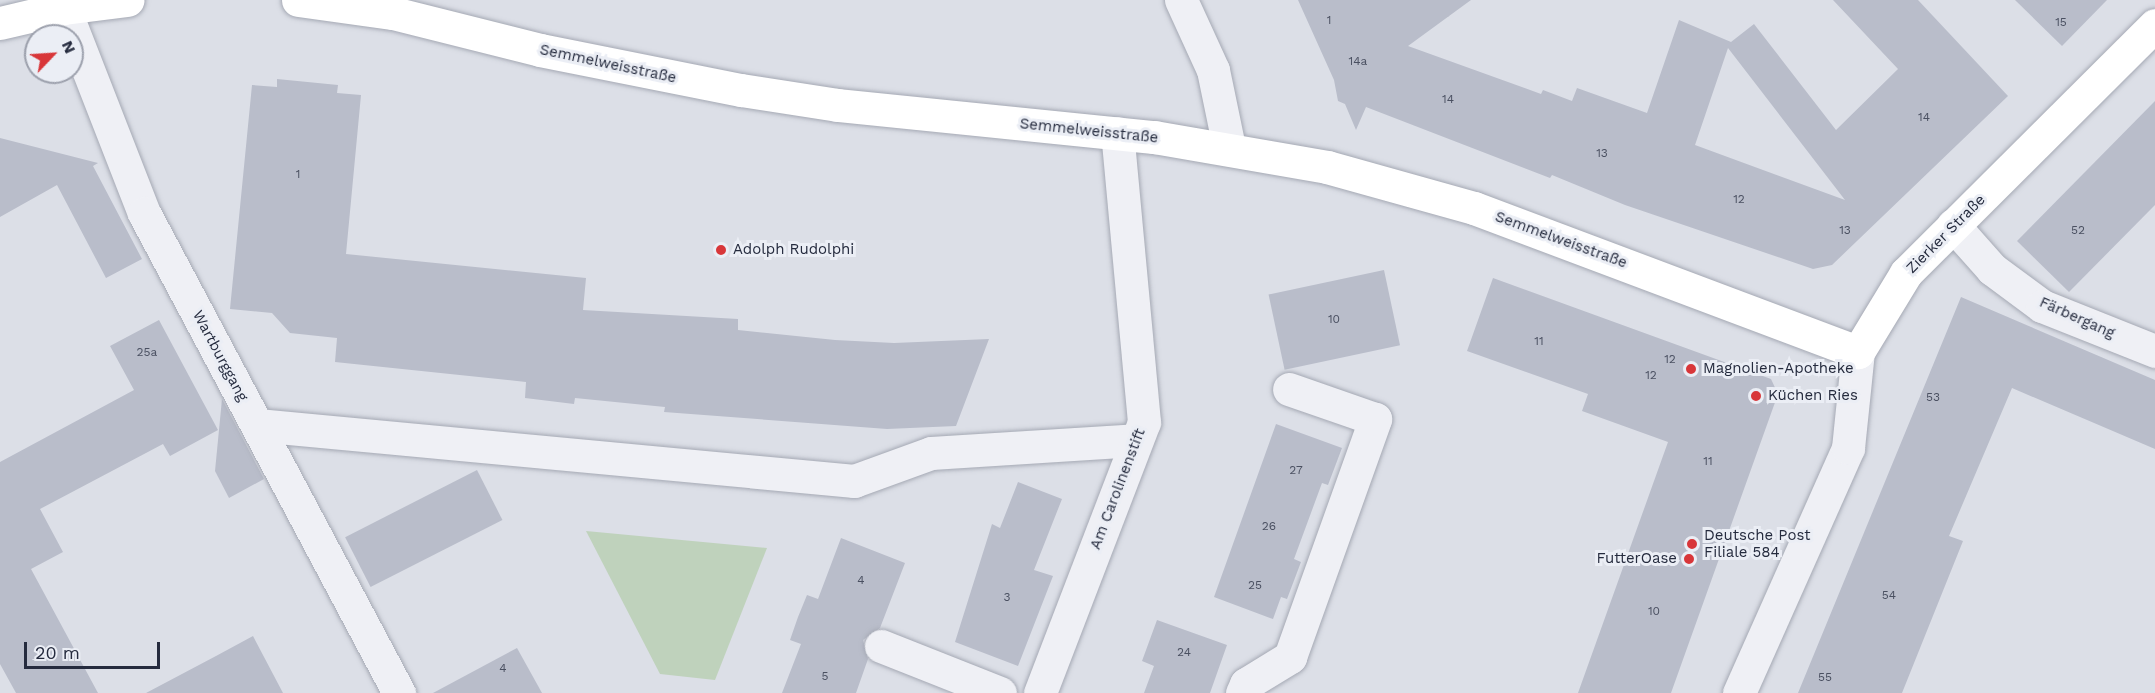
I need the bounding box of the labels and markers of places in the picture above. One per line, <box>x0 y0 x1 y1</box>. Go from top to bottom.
place label: Adolph Rudolphi <box>733 241 854 259</box>
marker: Adolph Rudolphi <box>714 243 728 257</box>
place label: Magnolien-Apotheke <box>1703 360 1854 378</box>
marker: Magnolien-Apotheke <box>1684 362 1698 376</box>
place label: Küchen Ries <box>1768 387 1858 405</box>
marker: Küchen Ries <box>1749 389 1763 403</box>
place label: Deutsche Post Filiale 584 <box>1704 526 1811 561</box>
marker: Deutsche Post Filiale 584 <box>1685 537 1699 551</box>
place label: FutterOase <box>1597 550 1677 568</box>
marker: FutterOase <box>1682 552 1696 566</box>

